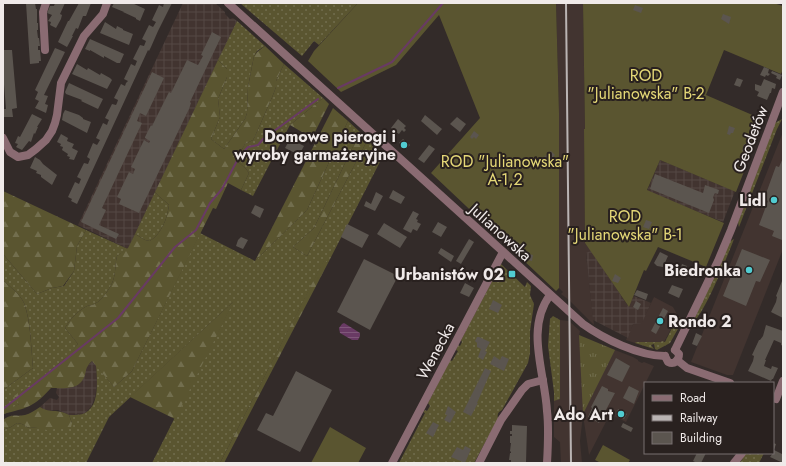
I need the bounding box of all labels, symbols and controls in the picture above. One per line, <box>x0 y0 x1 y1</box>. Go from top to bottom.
park label: ROD "Julianowska" B-2 <box>587 64 705 105</box>
street label: Geodetów <box>727 102 774 176</box>
place label: Domowe pierogi i wyroby garmażeryjne <box>233 125 396 166</box>
marker: Domowe pierogi i wyroby garmażeryjne <box>399 140 409 150</box>
park label: ROD "Julianowska" A-1,2 <box>441 150 569 191</box>
place label: Lidl <box>739 189 766 212</box>
marker: Lidl <box>769 195 779 205</box>
street label: Julianowska <box>463 197 537 267</box>
park label: ROD "Julianowska" B-1 <box>567 205 683 246</box>
place label: Biedronka <box>664 259 741 282</box>
place label: Urbanistów 02 <box>394 263 504 286</box>
marker: Biedronka <box>744 265 754 275</box>
marker: Urbanistów 02 <box>507 269 517 279</box>
place label: Rondo 2 <box>668 310 732 333</box>
marker: Rondo 2 <box>655 316 665 326</box>
street label: Wenecka <box>411 319 460 384</box>
legend <box>644 382 774 454</box>
text: Road <box>680 389 706 407</box>
place label: Ado Art <box>553 403 614 426</box>
marker: Ado Art <box>616 409 626 419</box>
text: Railway <box>680 409 718 427</box>
text: Building <box>680 429 722 447</box>

